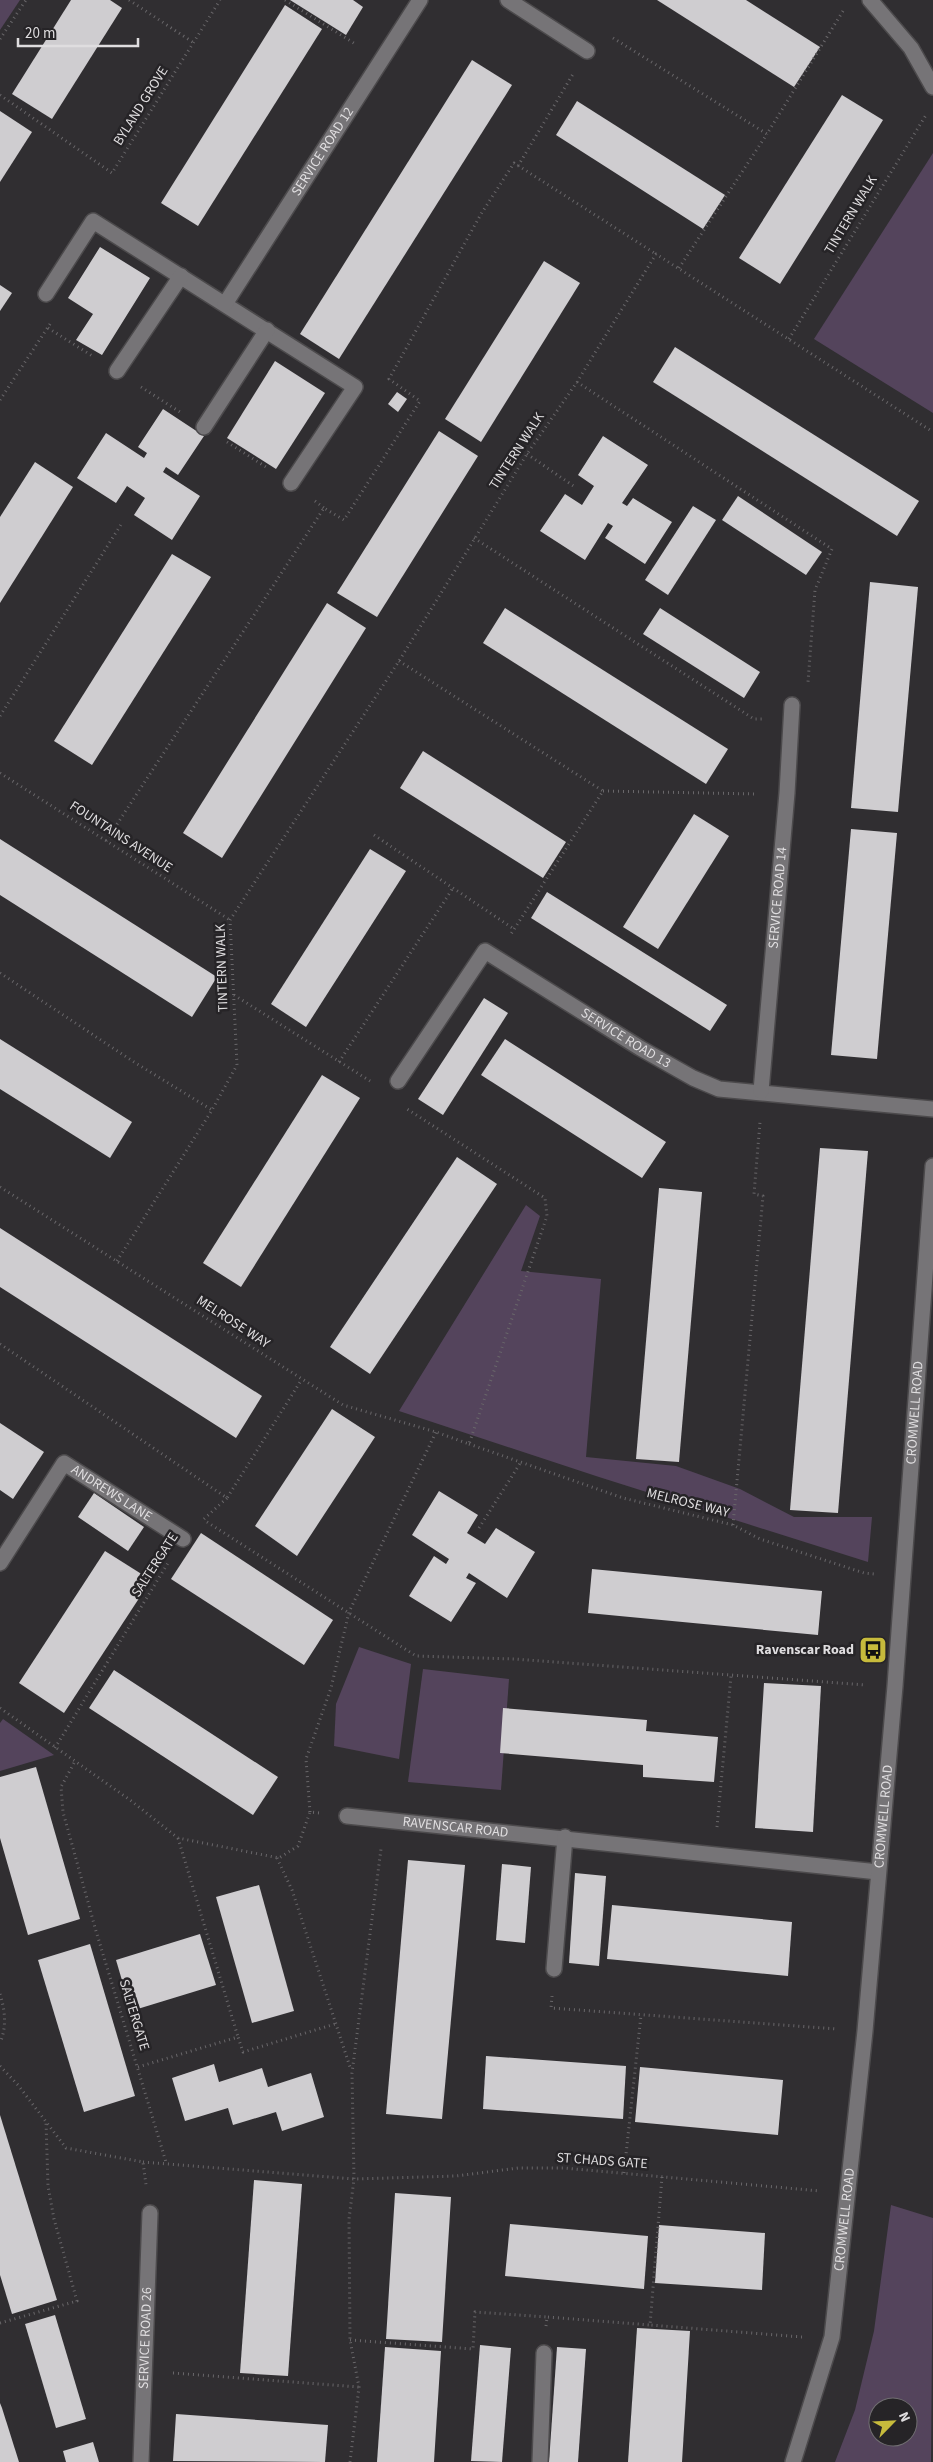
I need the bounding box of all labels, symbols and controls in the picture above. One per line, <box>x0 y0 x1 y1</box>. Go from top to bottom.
scale bar <box>18 15 138 47</box>
text: 20 m <box>25 23 55 44</box>
street label: BYLAND GROVE <box>109 63 173 149</box>
street label: SERVICE ROAD 12 <box>287 103 359 200</box>
street label: TINTERN WALK <box>820 171 883 258</box>
street label: TINTERN WALK <box>485 408 550 494</box>
street label: FOUNTAINS AVENUE <box>66 796 176 878</box>
street label: SERVICE ROAD 14 <box>763 846 792 949</box>
street label: TINTERN WALK <box>210 923 234 1013</box>
street label: SERVICE ROAD 13 <box>577 1003 674 1073</box>
street label: MELROSE WAY <box>192 1291 274 1354</box>
street label: CROMWELL ROAD <box>901 1360 929 1465</box>
street label: ANDREWS LANE <box>67 1460 156 1527</box>
street label: MELROSE WAY <box>645 1483 732 1523</box>
street label: SALTERGATE <box>127 1529 183 1601</box>
bus stop icon: Ravenscar Road <box>858 1635 888 1665</box>
place label: Ravenscar Road <box>756 1640 854 1660</box>
street label: CROMWELL ROAD <box>869 1764 898 1869</box>
street label: RAVENSCAR ROAD <box>402 1812 509 1843</box>
street label: SALTERGATE <box>114 1977 154 2053</box>
street label: ST CHADS GATE <box>556 2148 648 2174</box>
street label: CROMWELL ROAD <box>829 2167 860 2272</box>
street label: SERVICE ROAD 26 <box>134 2287 157 2389</box>
north arrow <box>868 2397 918 2447</box>
text: N <box>893 2409 915 2425</box>

